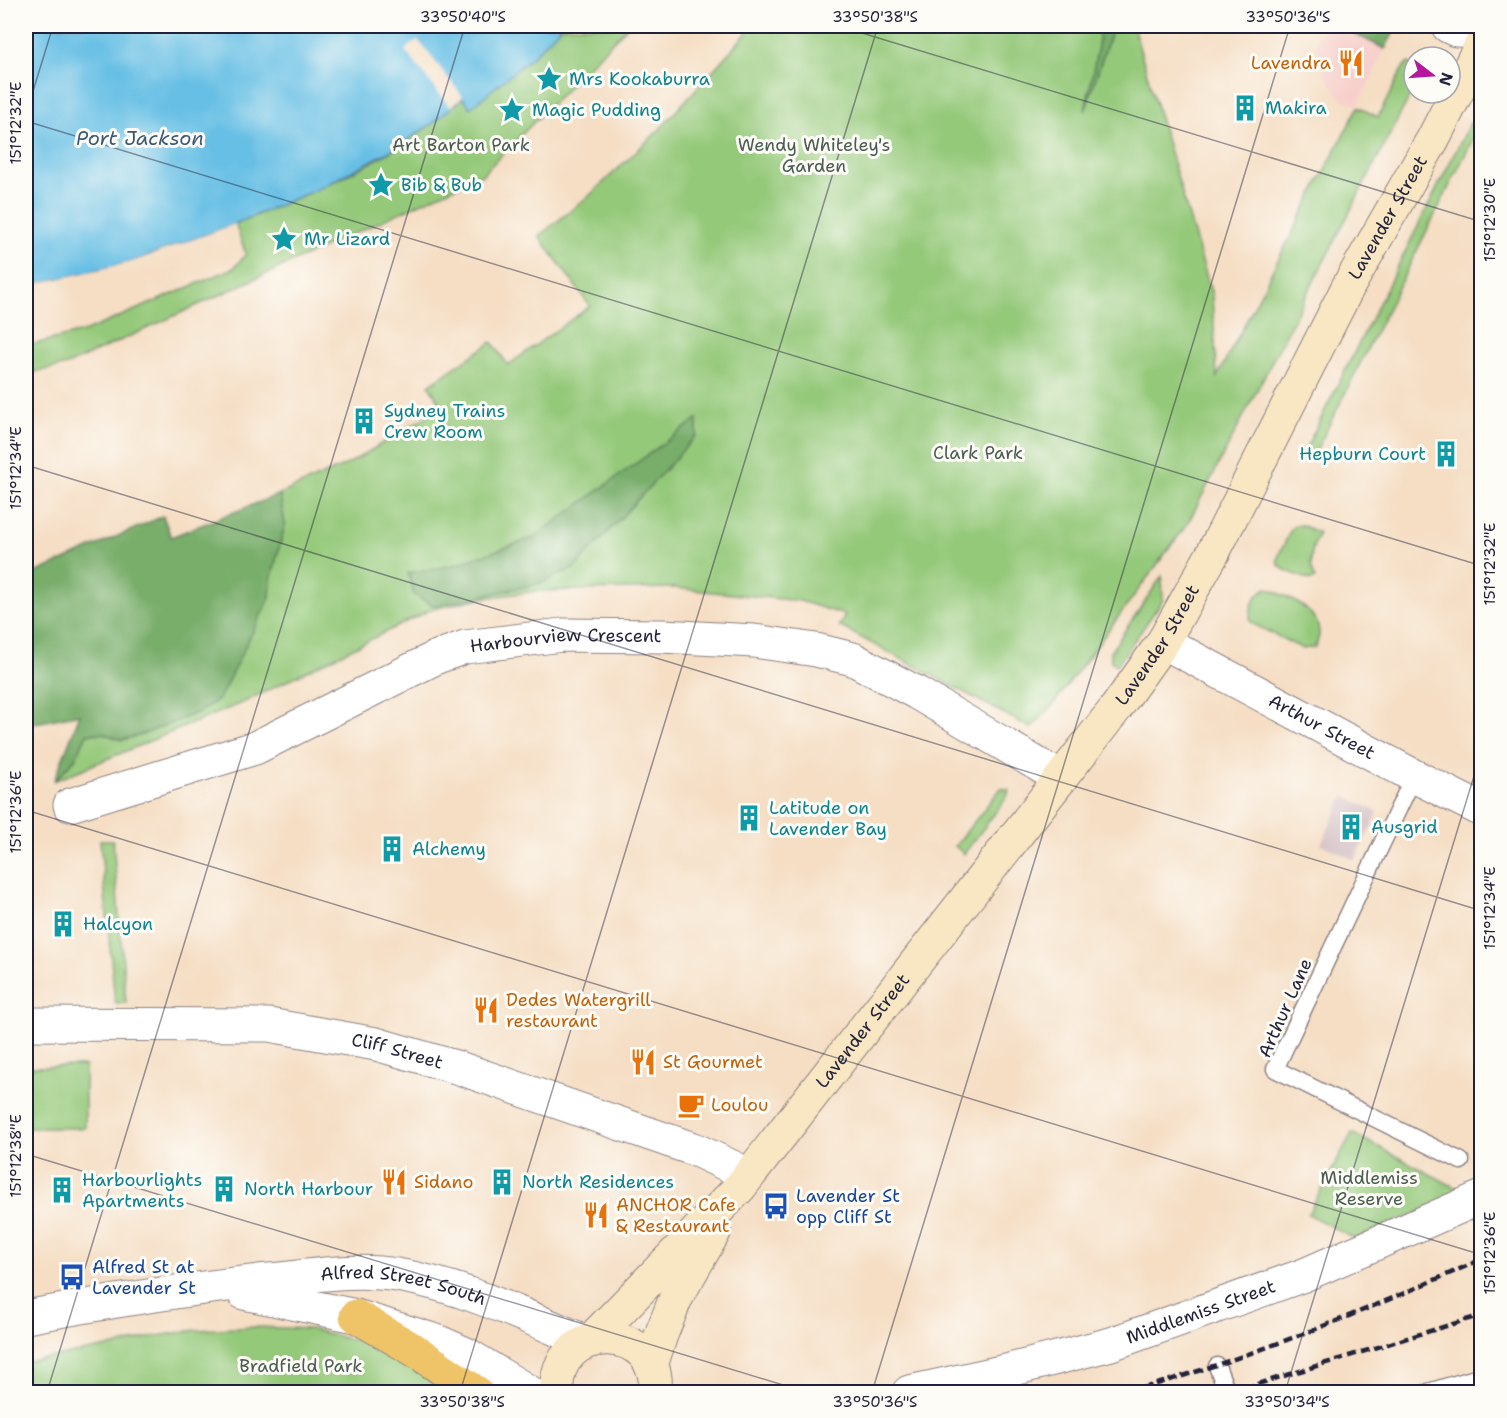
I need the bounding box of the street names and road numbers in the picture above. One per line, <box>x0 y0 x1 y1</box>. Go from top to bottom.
street label: Lavender Street <box>1343 151 1433 284</box>
street label: Lavender Street <box>1110 580 1205 710</box>
street label: Harbourview Crescent <box>469 623 662 658</box>
street label: Arthur Street <box>1264 689 1379 765</box>
street label: Arthur Lane <box>1252 955 1318 1061</box>
street label: Lavender Street <box>810 969 915 1093</box>
street label: Cliff Street <box>350 1028 446 1075</box>
street label: Alfred Street South <box>319 1260 490 1311</box>
street label: Middlemiss Street <box>1123 1274 1279 1350</box>

